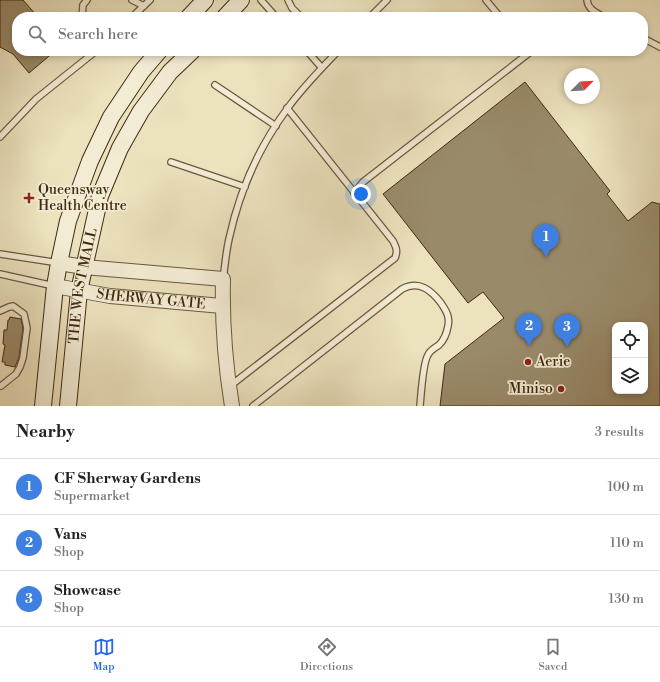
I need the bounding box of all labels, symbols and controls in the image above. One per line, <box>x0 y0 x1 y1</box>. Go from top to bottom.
search box <box>12 12 648 56</box>
icon: search <box>26 23 48 45</box>
text: Search here <box>58 25 138 44</box>
north arrow <box>564 68 600 104</box>
place label: Queensway Health Centre <box>38 181 127 215</box>
your location <box>351 184 371 204</box>
marker: Queensway Health Centre <box>23 192 35 204</box>
pin: 1 <box>533 224 559 257</box>
street label: THE WEST MALL <box>65 226 102 345</box>
street label: SHERWAY GATE <box>95 285 206 313</box>
pin: 2 <box>516 313 542 346</box>
pin: 3 <box>554 314 580 347</box>
map controls <box>612 322 648 394</box>
button: locate <box>612 322 648 358</box>
place label: Aerie <box>535 353 570 371</box>
marker: Aerie <box>523 357 533 367</box>
button: layers <box>612 358 648 394</box>
place label: Miniso <box>509 380 553 398</box>
marker: Miniso <box>556 384 566 394</box>
text: Nearby <box>16 421 75 443</box>
text: 3 results <box>595 424 644 440</box>
text: CF Sherway Gardens <box>54 469 201 488</box>
text: 1 <box>26 479 32 495</box>
text: 100 m <box>608 479 644 495</box>
text: Supermarket <box>54 488 130 504</box>
text: Vans <box>54 525 87 544</box>
text: 2 <box>25 535 33 551</box>
text: 110 m <box>610 535 644 551</box>
text: Shop <box>54 544 84 560</box>
text: Showcase <box>54 581 121 600</box>
text: 3 <box>25 591 33 607</box>
text: 130 m <box>609 591 644 607</box>
text: Shop <box>54 600 84 616</box>
tab: Map <box>93 636 115 674</box>
tab: Directions <box>300 636 353 674</box>
tab: Saved <box>538 636 567 674</box>

